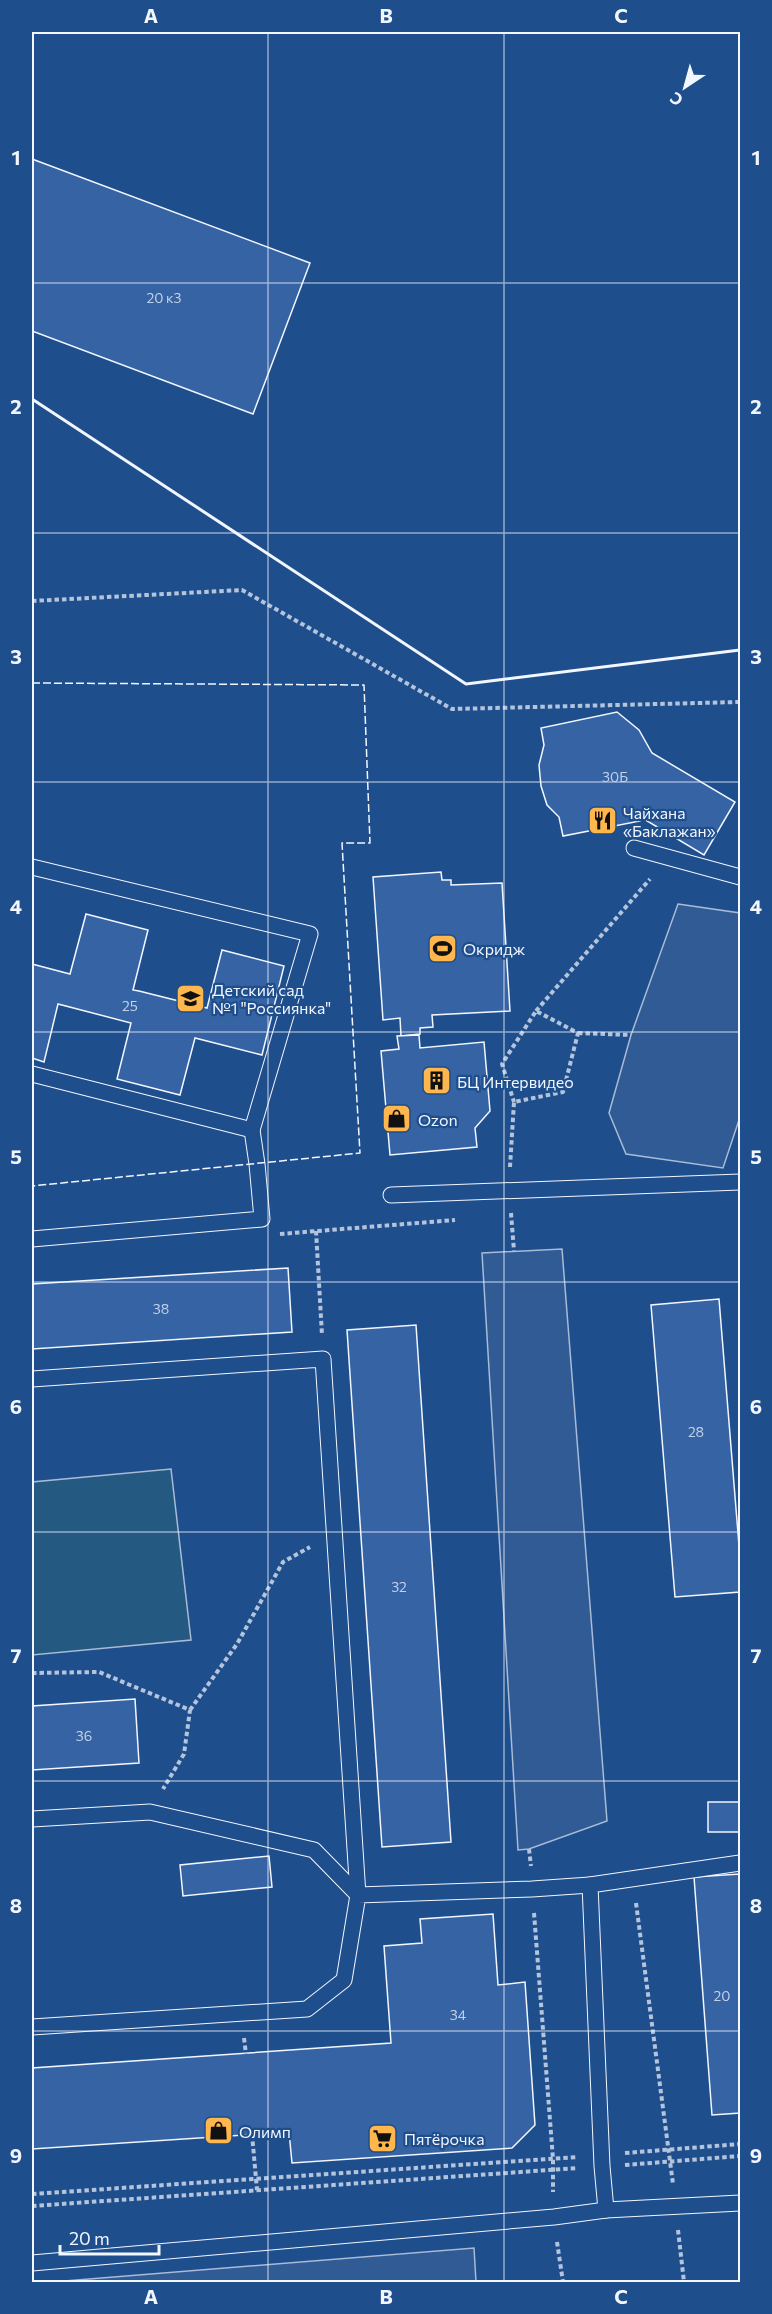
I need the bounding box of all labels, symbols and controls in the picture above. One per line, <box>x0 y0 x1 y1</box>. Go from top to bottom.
text: A <box>144 3 158 27</box>
text: B <box>379 3 393 27</box>
text: C <box>614 3 628 27</box>
north arrow <box>655 57 715 117</box>
text: С <box>666 89 686 110</box>
text: 1 <box>11 145 21 169</box>
text: 1 <box>751 145 761 169</box>
house number: 20 к3 <box>146 289 182 306</box>
text: 2 <box>10 394 22 418</box>
text: 2 <box>750 394 762 418</box>
text: 3 <box>10 644 22 668</box>
text: 3 <box>750 644 762 668</box>
house number: 30Б <box>602 768 628 785</box>
place label: Чайхана «Баклажан» <box>623 803 716 840</box>
restaurant icon: Чайхана «Баклажан» <box>586 805 618 837</box>
text: 4 <box>10 894 22 918</box>
text: 4 <box>750 894 762 918</box>
sports icon: Окридж <box>426 932 458 964</box>
place label: Окридж <box>463 939 526 958</box>
place label: Детский сад №1 "Россиянка" <box>212 980 331 1017</box>
school or university icon: Детский сад №1 "Россиянка" <box>175 982 207 1014</box>
house number: 25 <box>122 997 138 1014</box>
building icon: БЦ Интервидео <box>420 1065 452 1097</box>
place label: БЦ Интервидео <box>457 1072 574 1091</box>
shop icon: Ozon <box>381 1103 413 1135</box>
place label: Ozon <box>418 1110 458 1129</box>
text: 5 <box>10 1144 22 1168</box>
text: 5 <box>750 1144 762 1168</box>
house number: 38 <box>153 1300 169 1317</box>
text: 6 <box>10 1394 22 1418</box>
text: 6 <box>750 1394 762 1418</box>
house number: 28 <box>688 1423 704 1440</box>
house number: 32 <box>391 1578 407 1595</box>
text: 7 <box>11 1643 22 1667</box>
text: 7 <box>751 1643 762 1667</box>
house number: 36 <box>76 1727 92 1744</box>
text: 8 <box>10 1893 22 1917</box>
text: 8 <box>750 1893 762 1917</box>
house number: 20 <box>714 1987 730 2004</box>
house number: 34 <box>450 2006 467 2023</box>
shop icon: Олимп <box>202 2115 234 2147</box>
place label: Олимп <box>239 2122 291 2141</box>
supermarket icon: Пятёрочка <box>367 2122 399 2154</box>
place label: Пятёрочка <box>404 2129 484 2148</box>
text: 9 <box>10 2143 22 2167</box>
text: 9 <box>750 2143 762 2167</box>
scale bar <box>60 2218 159 2256</box>
text: 20 m <box>69 2227 110 2249</box>
text: A <box>144 2284 158 2308</box>
text: B <box>379 2284 393 2308</box>
text: C <box>614 2284 628 2308</box>

